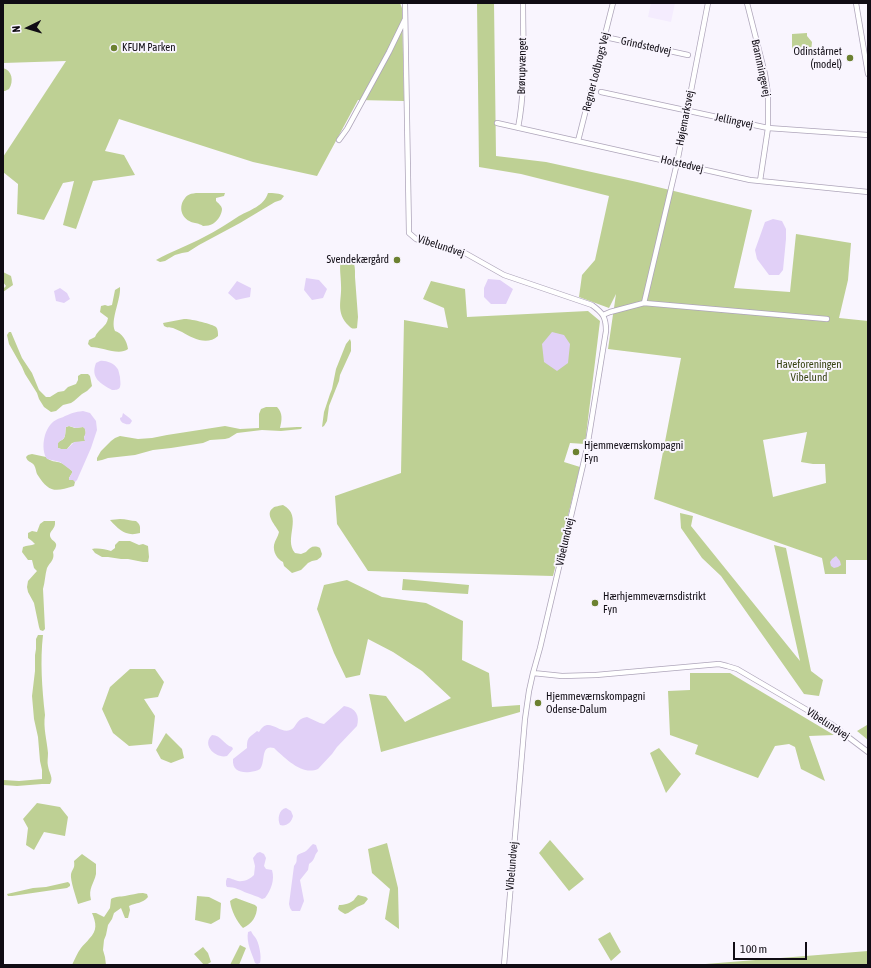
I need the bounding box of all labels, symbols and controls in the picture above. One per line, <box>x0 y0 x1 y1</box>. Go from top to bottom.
north arrow <box>8 8 48 48</box>
text: N <box>10 25 22 33</box>
street label: Regner Lodbrogs Vej <box>580 31 612 113</box>
street label: Grindstedvej <box>620 34 672 58</box>
street label: Brørupvænget <box>515 37 529 95</box>
street label: Brammingevej <box>748 38 774 98</box>
place label: KFUM Parken <box>122 41 176 55</box>
marker: KFUM Parken <box>109 43 119 53</box>
place label: Odinstårnet (model) <box>794 45 842 71</box>
marker: Odinstårnet (model) <box>845 53 855 63</box>
street label: Højemarksvej <box>673 89 697 147</box>
street label: Jellingvej <box>714 111 754 131</box>
street label: Holstedvej <box>659 153 705 175</box>
street label: Vibelundvej <box>416 232 466 260</box>
place label: Svendekærgård <box>327 253 389 267</box>
marker: Svendekærgård <box>392 255 402 265</box>
park label: Haveforeningen Vibelund <box>776 358 842 384</box>
place label: Hjemmeværnskompagni Fyn <box>584 439 683 465</box>
marker: Hjemmeværnskompagni Fyn <box>571 447 581 457</box>
street label: Vibelundvej <box>553 517 577 567</box>
place label: Hærhjemmeværnsdistrikt Fyn <box>603 590 706 616</box>
marker: Hærhjemmeværnsdistrikt Fyn <box>590 598 600 608</box>
place label: Hjemmeværnskompagni Odense-Dalum <box>546 690 645 716</box>
marker: Hjemmeværnskompagni Odense-Dalum <box>533 698 543 708</box>
street label: Vibelundvej <box>804 705 852 743</box>
street label: Vibelundvej <box>503 841 521 891</box>
scale bar <box>735 934 809 960</box>
text: 100 m <box>740 942 767 956</box>

